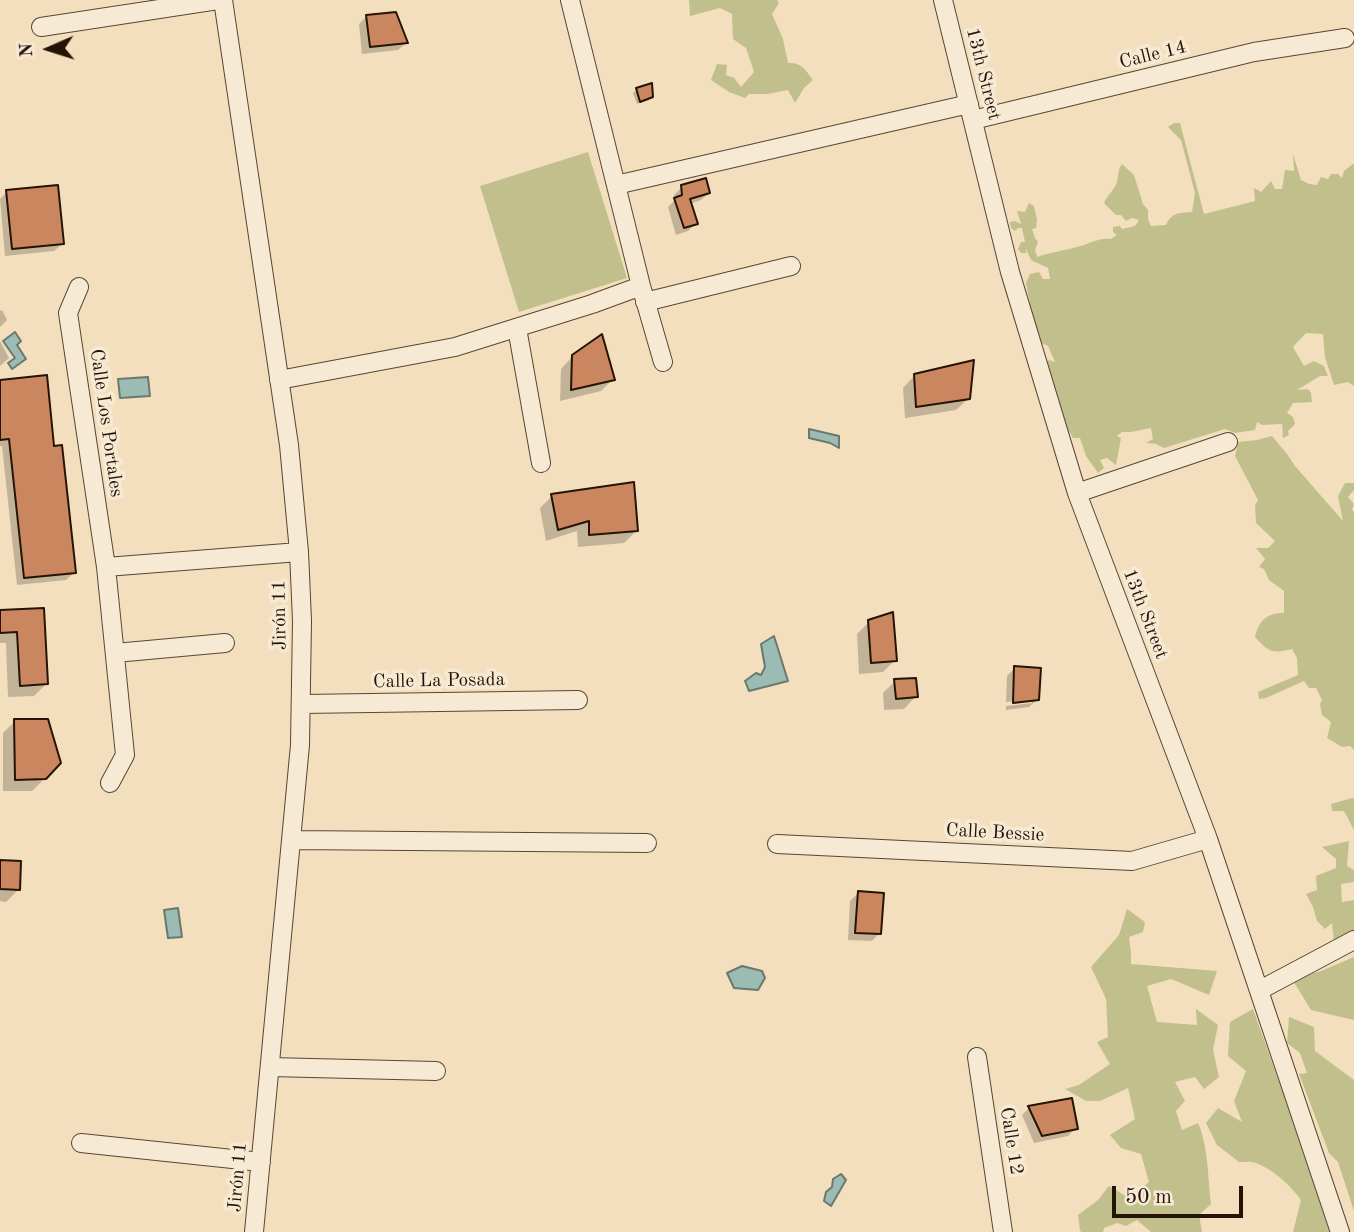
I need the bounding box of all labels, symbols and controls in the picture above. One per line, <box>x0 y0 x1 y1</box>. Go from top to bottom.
north arrow <box>14 14 84 84</box>
street label: 13th Street <box>960 25 1006 123</box>
street label: Calle 14 <box>1117 36 1189 74</box>
text: N <box>18 42 37 58</box>
street label: Calle Los Portales <box>84 347 128 499</box>
street label: 13th Street <box>1117 566 1173 662</box>
street label: Jirón 11 <box>268 580 292 650</box>
street label: Calle La Posada <box>373 668 505 694</box>
street label: Calle Bessie <box>945 819 1045 847</box>
street label: Calle 12 <box>994 1105 1028 1177</box>
street label: Jirón 11 <box>224 1141 252 1213</box>
scale bar <box>1116 1172 1247 1216</box>
text: 50 m <box>1125 1187 1172 1208</box>

